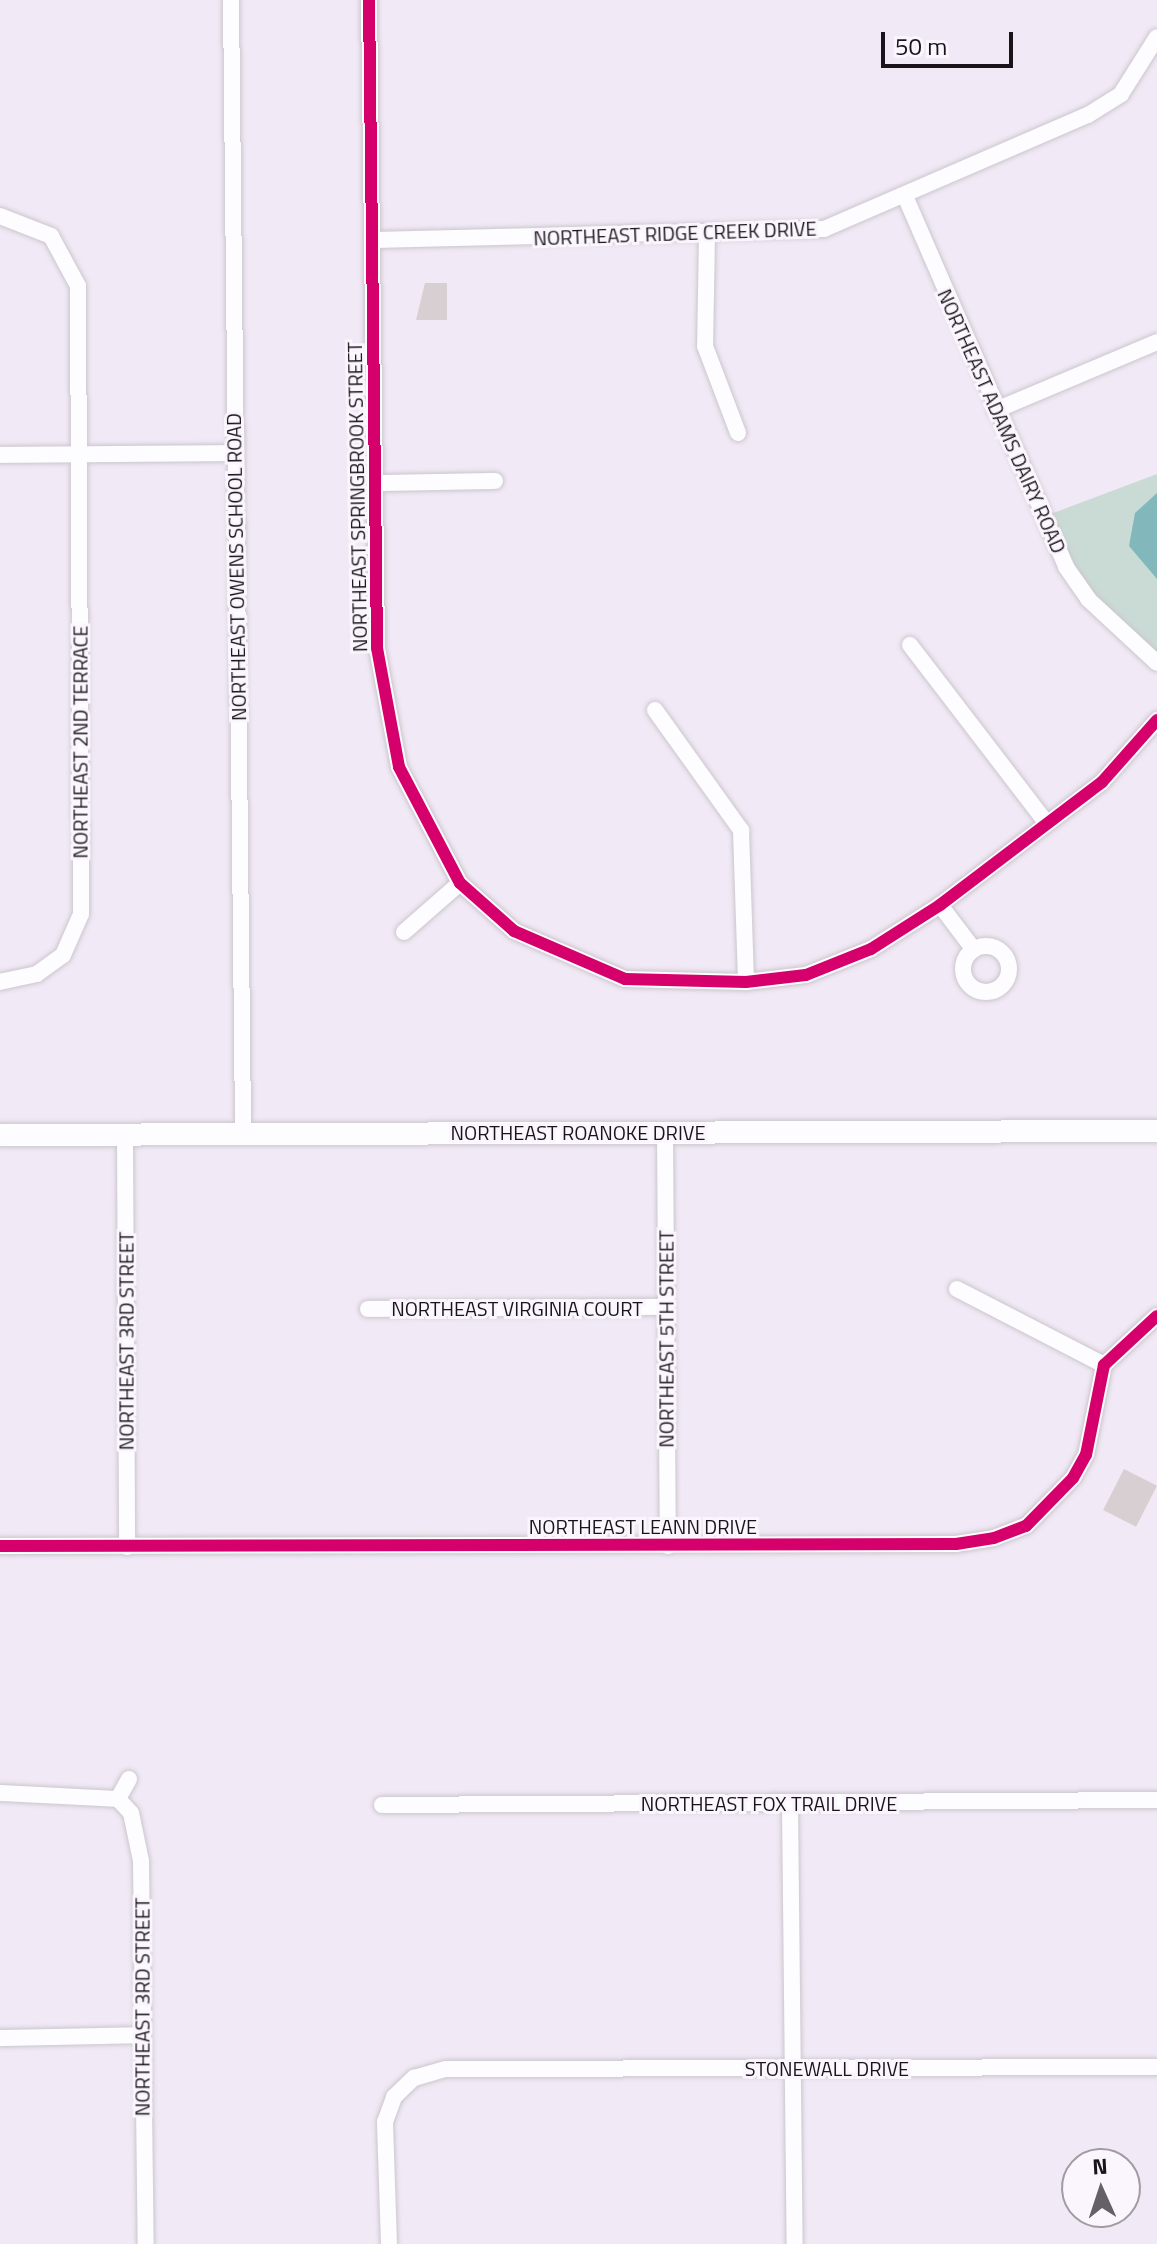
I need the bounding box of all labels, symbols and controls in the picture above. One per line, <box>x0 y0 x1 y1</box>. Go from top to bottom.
scale bar <box>885 16 1017 66</box>
text: 50 m <box>895 28 947 64</box>
street label: NORTHEAST RIDGE CREEK DRIVE <box>533 216 817 250</box>
street label: NORTHEAST ADAMS DAIRY ROAD <box>933 285 1071 557</box>
street label: NORTHEAST SPRINGBROOK STREET <box>342 342 372 652</box>
street label: NORTHEAST OWENS SCHOOL ROAD <box>221 413 251 721</box>
street label: NORTHEAST 2ND TERRACE <box>68 625 92 859</box>
street label: NORTHEAST ROANOKE DRIVE <box>450 1120 706 1144</box>
street label: NORTHEAST 5TH STREET <box>654 1230 678 1448</box>
street label: NORTHEAST 3RD STREET <box>114 1232 138 1450</box>
street label: NORTHEAST VIRGINIA COURT <box>391 1296 643 1320</box>
street label: NORTHEAST LEANN DRIVE <box>529 1514 757 1538</box>
street label: NORTHEAST FOX TRAIL DRIVE <box>641 1791 897 1815</box>
street label: NORTHEAST 3RD STREET <box>130 1898 154 2116</box>
street label: STONEWALL DRIVE <box>745 2056 909 2080</box>
north arrow <box>1061 2148 1141 2228</box>
text: N <box>1091 2149 1108 2183</box>

